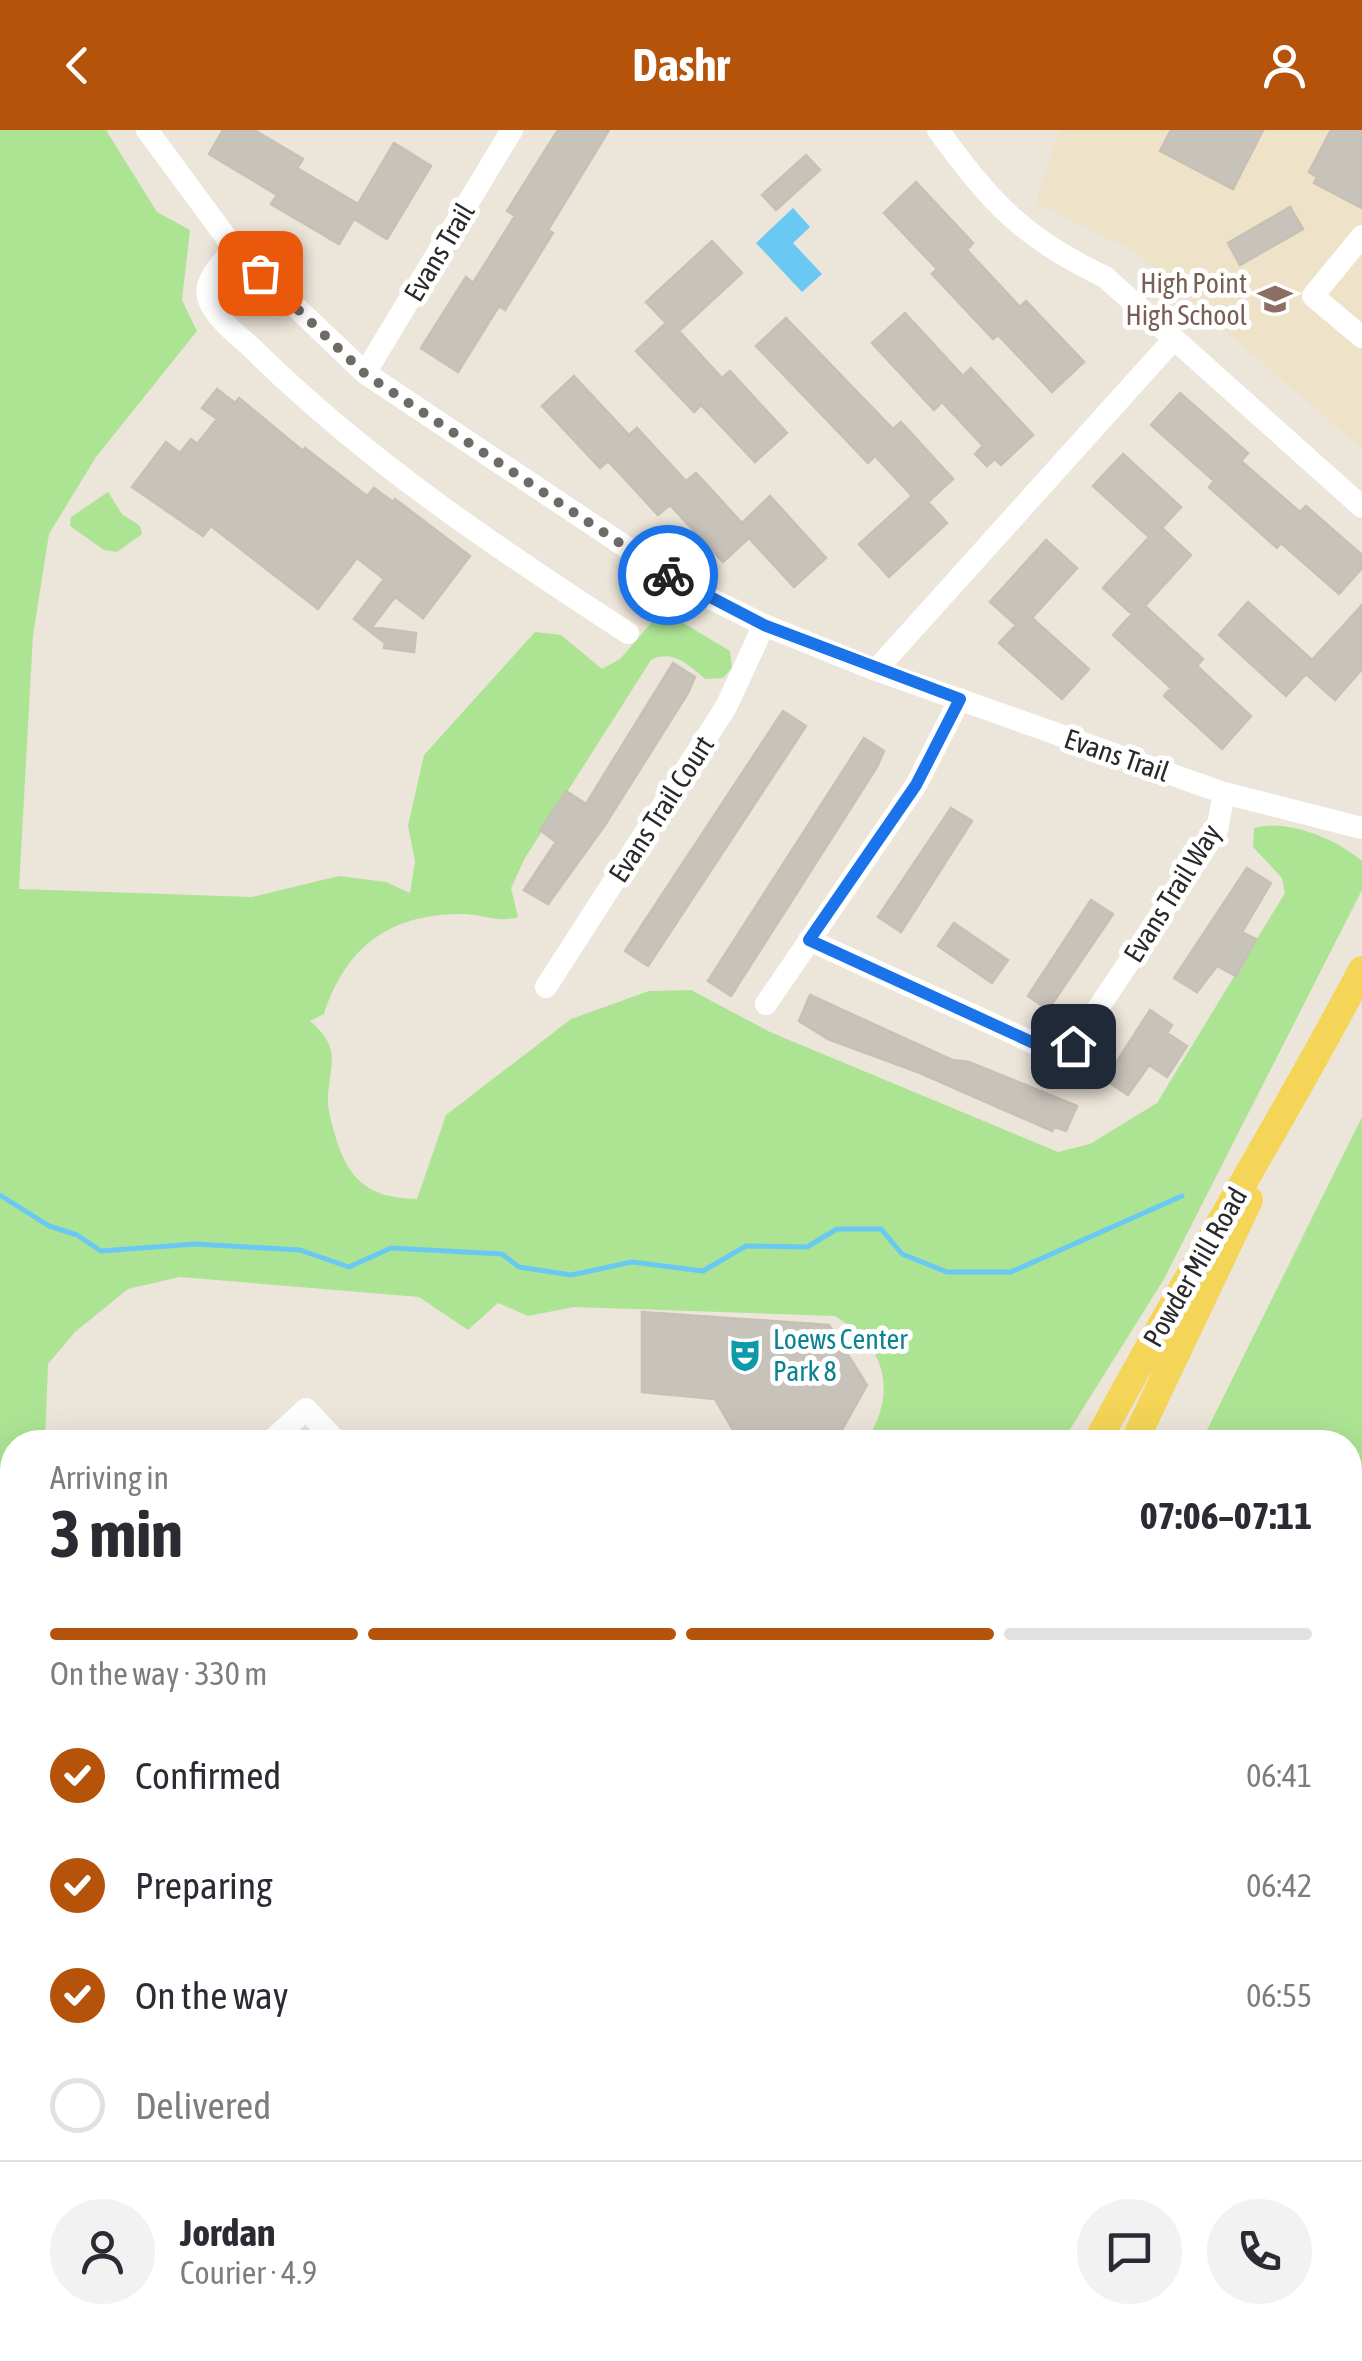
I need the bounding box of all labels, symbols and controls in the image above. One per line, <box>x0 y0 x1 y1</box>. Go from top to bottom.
icon: back <box>50 38 105 93</box>
icon: person <box>1257 38 1312 93</box>
text: Dashr <box>632 39 730 91</box>
street label: Evans Trail <box>397 197 481 307</box>
pin <box>218 231 303 316</box>
icon: bag <box>233 246 288 301</box>
place label: High Point High School <box>1125 267 1248 331</box>
school or university icon: High Point High School <box>1256 280 1294 318</box>
courier <box>618 525 718 625</box>
icon: bike <box>641 548 696 603</box>
street label: Evans Trail <box>1060 722 1174 788</box>
street label: Evans Trail Court <box>602 730 720 888</box>
street label: Evans Trail Way <box>1117 818 1227 968</box>
pin <box>1031 1004 1116 1089</box>
icon: home <box>1046 1019 1101 1074</box>
street label: Powder Mill Road <box>1137 1182 1253 1352</box>
place label: Loews Center Park 8 <box>773 1323 908 1387</box>
theatre icon: Loews Center Park 8 <box>726 1336 764 1374</box>
text: Arriving in <box>50 1459 169 1496</box>
text: 07:06–07:11 <box>1140 1494 1312 1537</box>
text: 3 min <box>50 1496 183 1571</box>
text: On the way · 330 m <box>50 1655 267 1692</box>
icon: check <box>50 1748 105 1803</box>
text: Confirmed <box>135 1754 281 1797</box>
text: 06:41 <box>1246 1757 1312 1794</box>
icon: check <box>50 1858 105 1913</box>
text: Preparing <box>135 1864 273 1907</box>
text: 06:42 <box>1246 1867 1312 1904</box>
icon: check <box>50 1968 105 2023</box>
text: On the way <box>135 1974 288 2017</box>
text: 06:55 <box>1246 1977 1312 2014</box>
text: Delivered <box>135 2084 271 2127</box>
button: person <box>50 2199 155 2304</box>
button: chat <box>1077 2199 1182 2304</box>
button: phone <box>1207 2199 1312 2304</box>
text: Jordan <box>180 2211 275 2254</box>
text: Courier · 4.9 <box>180 2254 317 2291</box>

